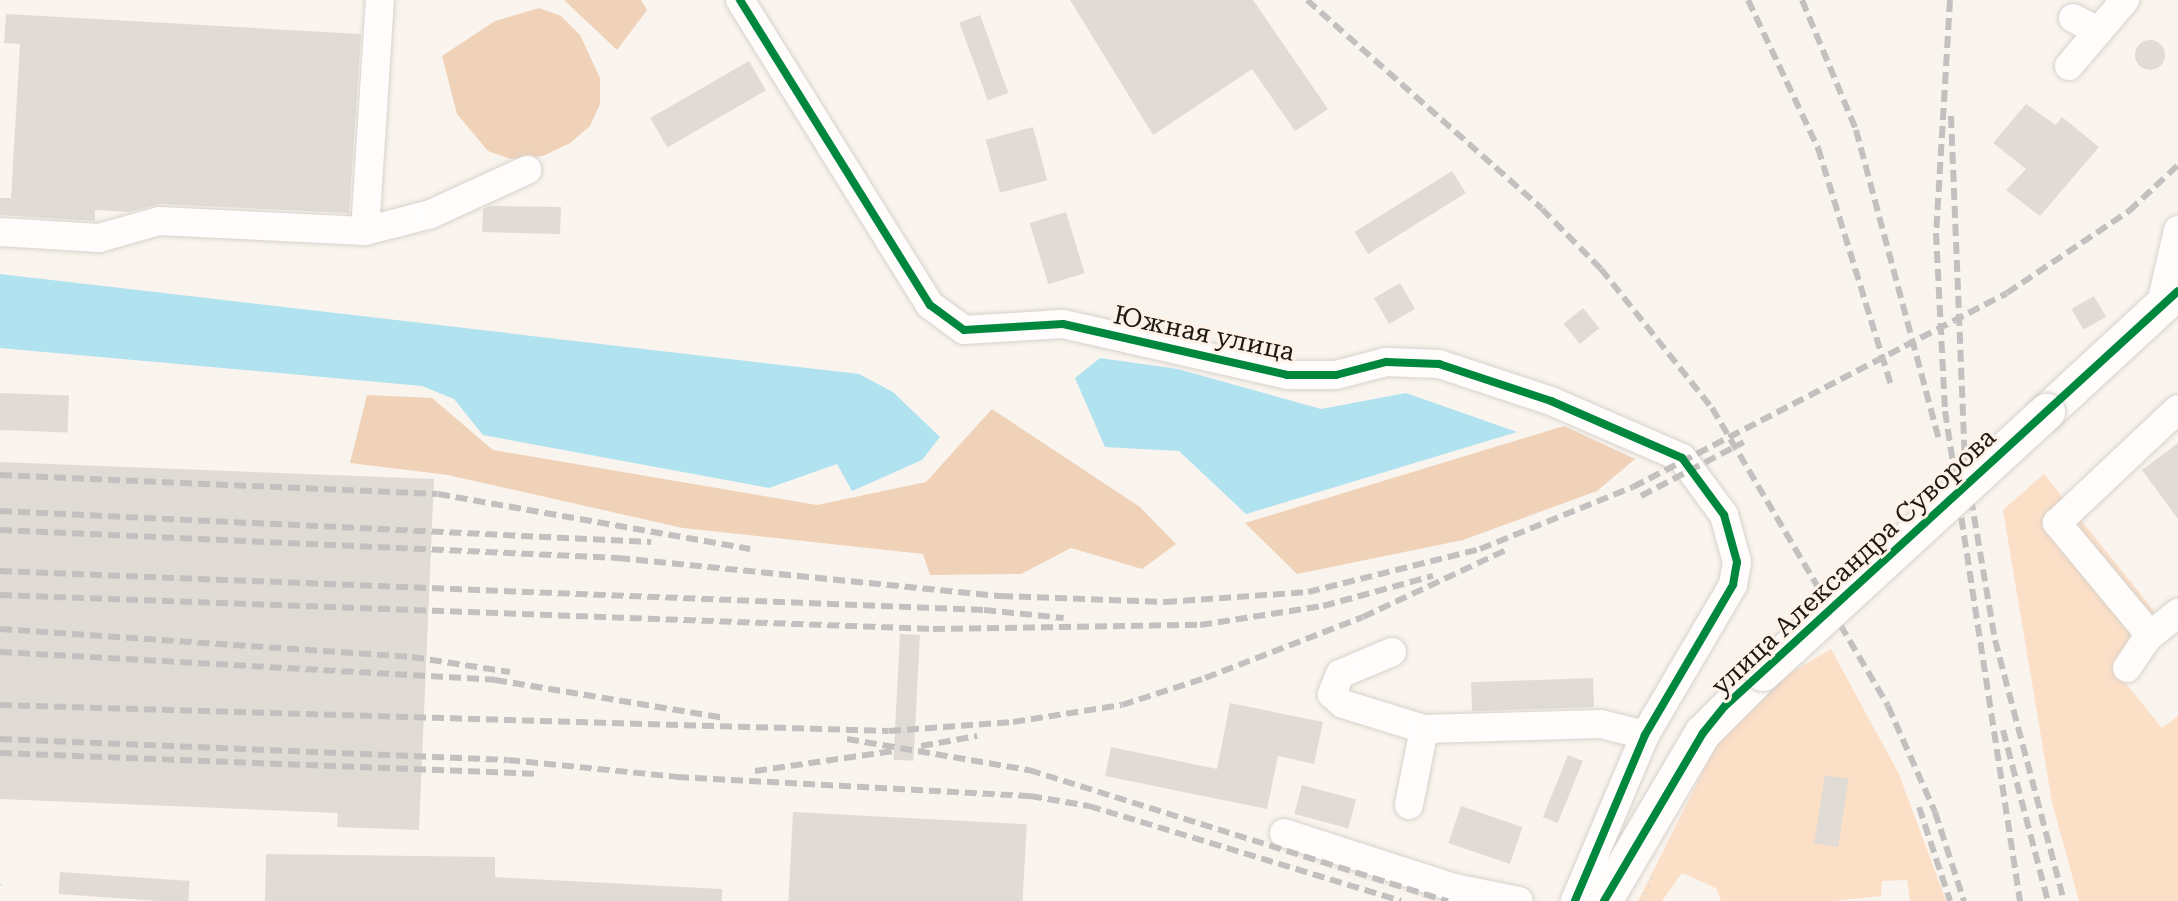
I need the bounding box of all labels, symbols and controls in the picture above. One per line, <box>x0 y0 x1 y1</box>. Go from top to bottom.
street label: Южная улица <box>1111 300 1297 368</box>
street label: улица Александра Суворова <box>1705 422 2003 702</box>

